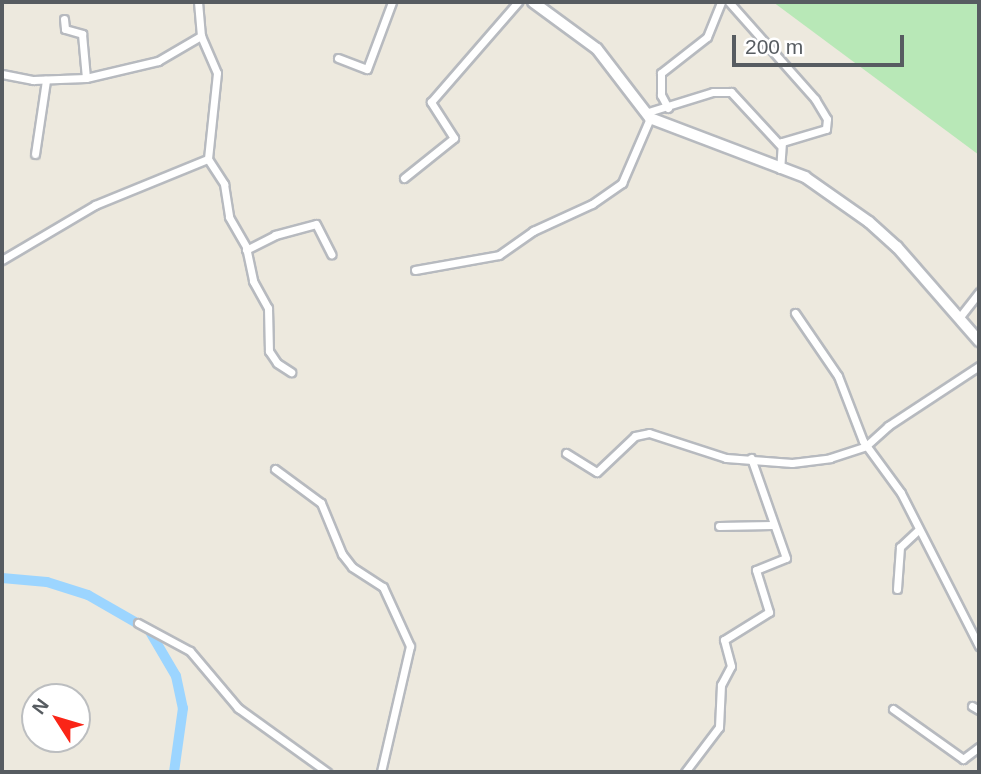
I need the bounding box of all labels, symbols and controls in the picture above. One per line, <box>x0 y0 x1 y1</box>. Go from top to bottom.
scale bar <box>736 21 908 65</box>
text: 200 m <box>745 35 803 58</box>
north arrow <box>21 683 91 753</box>
text: N <box>28 694 53 718</box>

